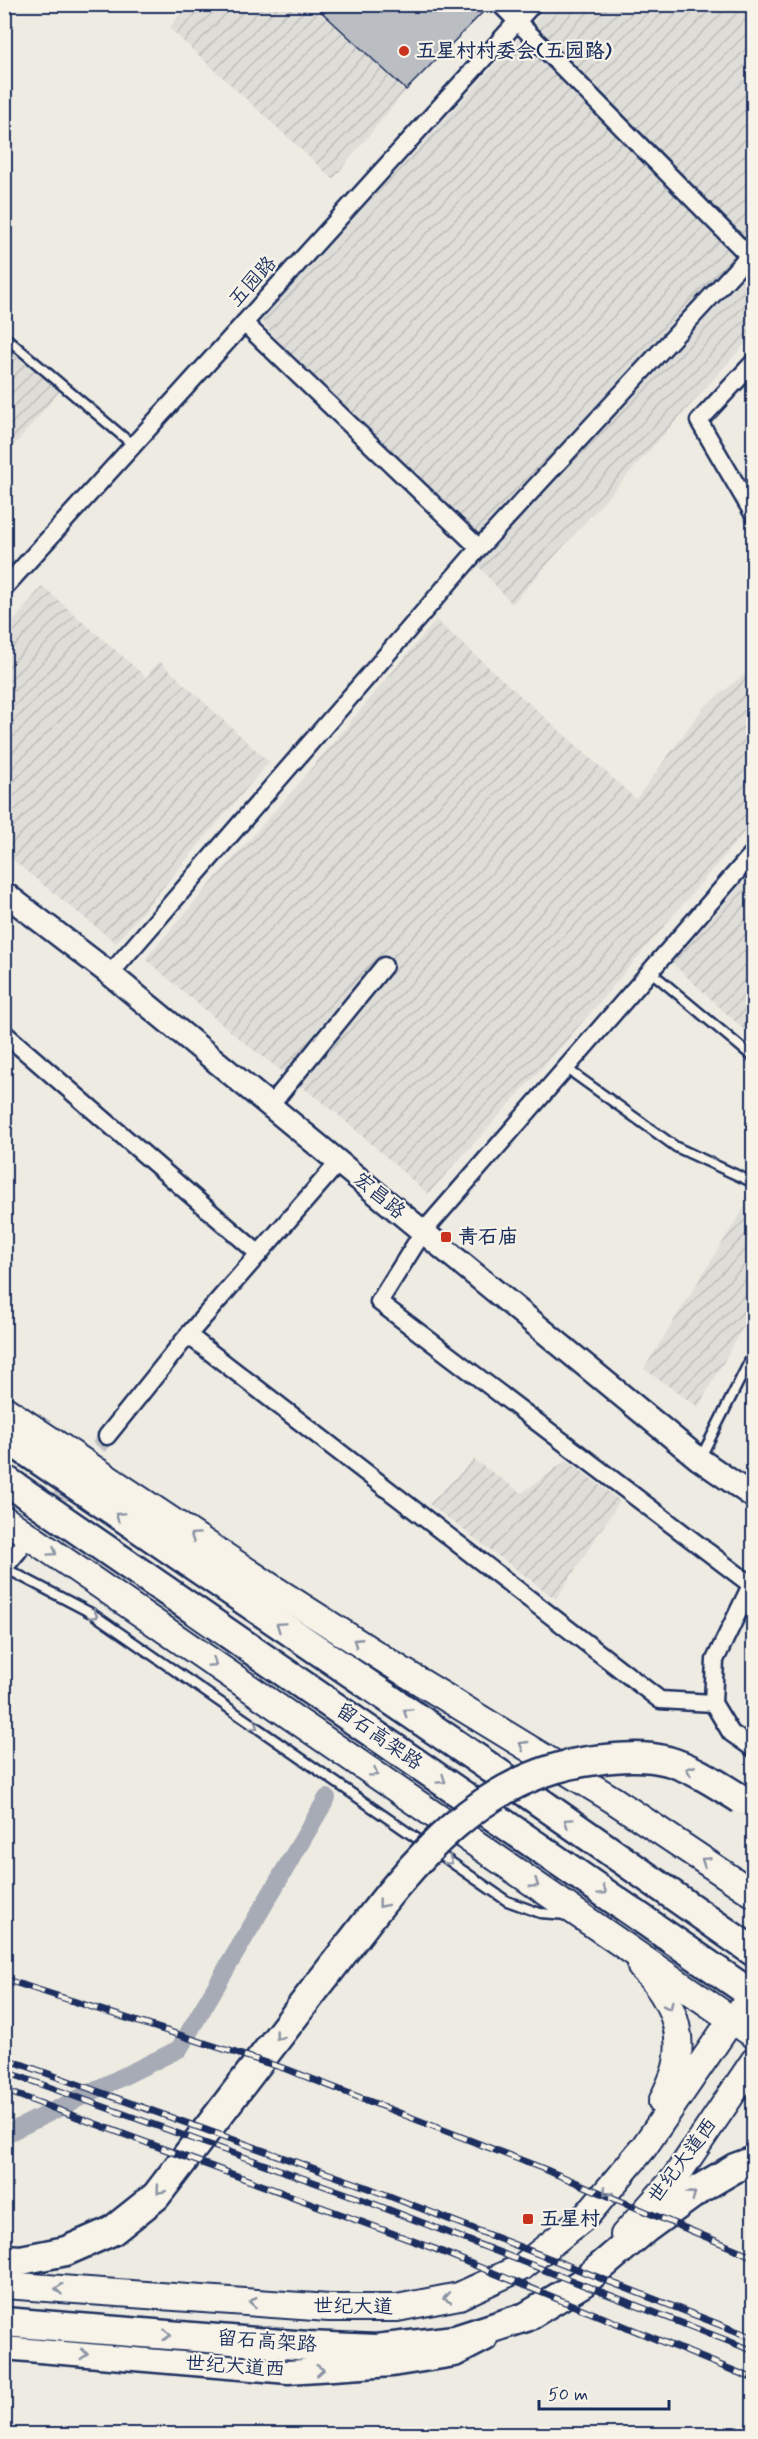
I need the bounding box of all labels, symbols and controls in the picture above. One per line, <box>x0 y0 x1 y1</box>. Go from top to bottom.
place label: 五星村村委会(五园路) <box>416 38 613 65</box>
marker: 五星村村委会(五园路) <box>397 44 411 58</box>
street label: 五园路 <box>223 250 284 313</box>
street label: 宏昌路 <box>347 1166 411 1226</box>
place label: 青石庙 <box>458 1224 518 1251</box>
marker: 青石庙 <box>439 1230 453 1244</box>
one-way arrow <box>115 1512 126 1523</box>
one-way arrow <box>190 1531 200 1543</box>
one-way arrow <box>46 1545 57 1556</box>
one-way arrow <box>87 1608 98 1619</box>
one-way arrow <box>276 1622 287 1633</box>
one-way arrow <box>353 1638 364 1649</box>
one-way arrow <box>207 1656 218 1667</box>
street label: 留石高架路 <box>330 1697 429 1777</box>
one-way arrow <box>403 1708 414 1719</box>
one-way arrow <box>247 1719 258 1730</box>
one-way arrow <box>519 1740 529 1752</box>
one-way arrow <box>685 1765 696 1777</box>
one-way arrow <box>367 1766 378 1777</box>
one-way arrow <box>436 1773 447 1784</box>
one-way arrow <box>564 1818 575 1829</box>
one-way arrow <box>442 1854 453 1865</box>
one-way arrow <box>701 1857 712 1868</box>
one-way arrow <box>528 1877 539 1888</box>
one-way arrow <box>596 1884 607 1895</box>
one-way arrow <box>379 1898 390 1909</box>
one-way arrow <box>662 2000 674 2011</box>
one-way arrow <box>276 2029 287 2040</box>
street label: 世纪大道西 <box>642 2113 724 2209</box>
one-way arrow <box>156 2183 167 2194</box>
one-way arrow <box>603 2185 614 2196</box>
one-way arrow <box>685 2191 696 2202</box>
place label: 五星村 <box>540 2206 600 2233</box>
marker: 五星村 <box>521 2212 535 2226</box>
one-way arrow <box>54 2283 63 2296</box>
one-way arrow <box>442 2291 452 2304</box>
street label: 世纪大道 <box>313 2293 393 2321</box>
one-way arrow <box>249 2296 258 2309</box>
street label: 留石高架路 <box>216 2325 319 2359</box>
one-way arrow <box>163 2328 172 2341</box>
one-way arrow <box>79 2348 88 2361</box>
street label: 世纪大道西 <box>184 2350 286 2384</box>
one-way arrow <box>315 2364 324 2377</box>
scale bar <box>539 2373 670 2411</box>
text: 50 m <box>548 2383 588 2407</box>

